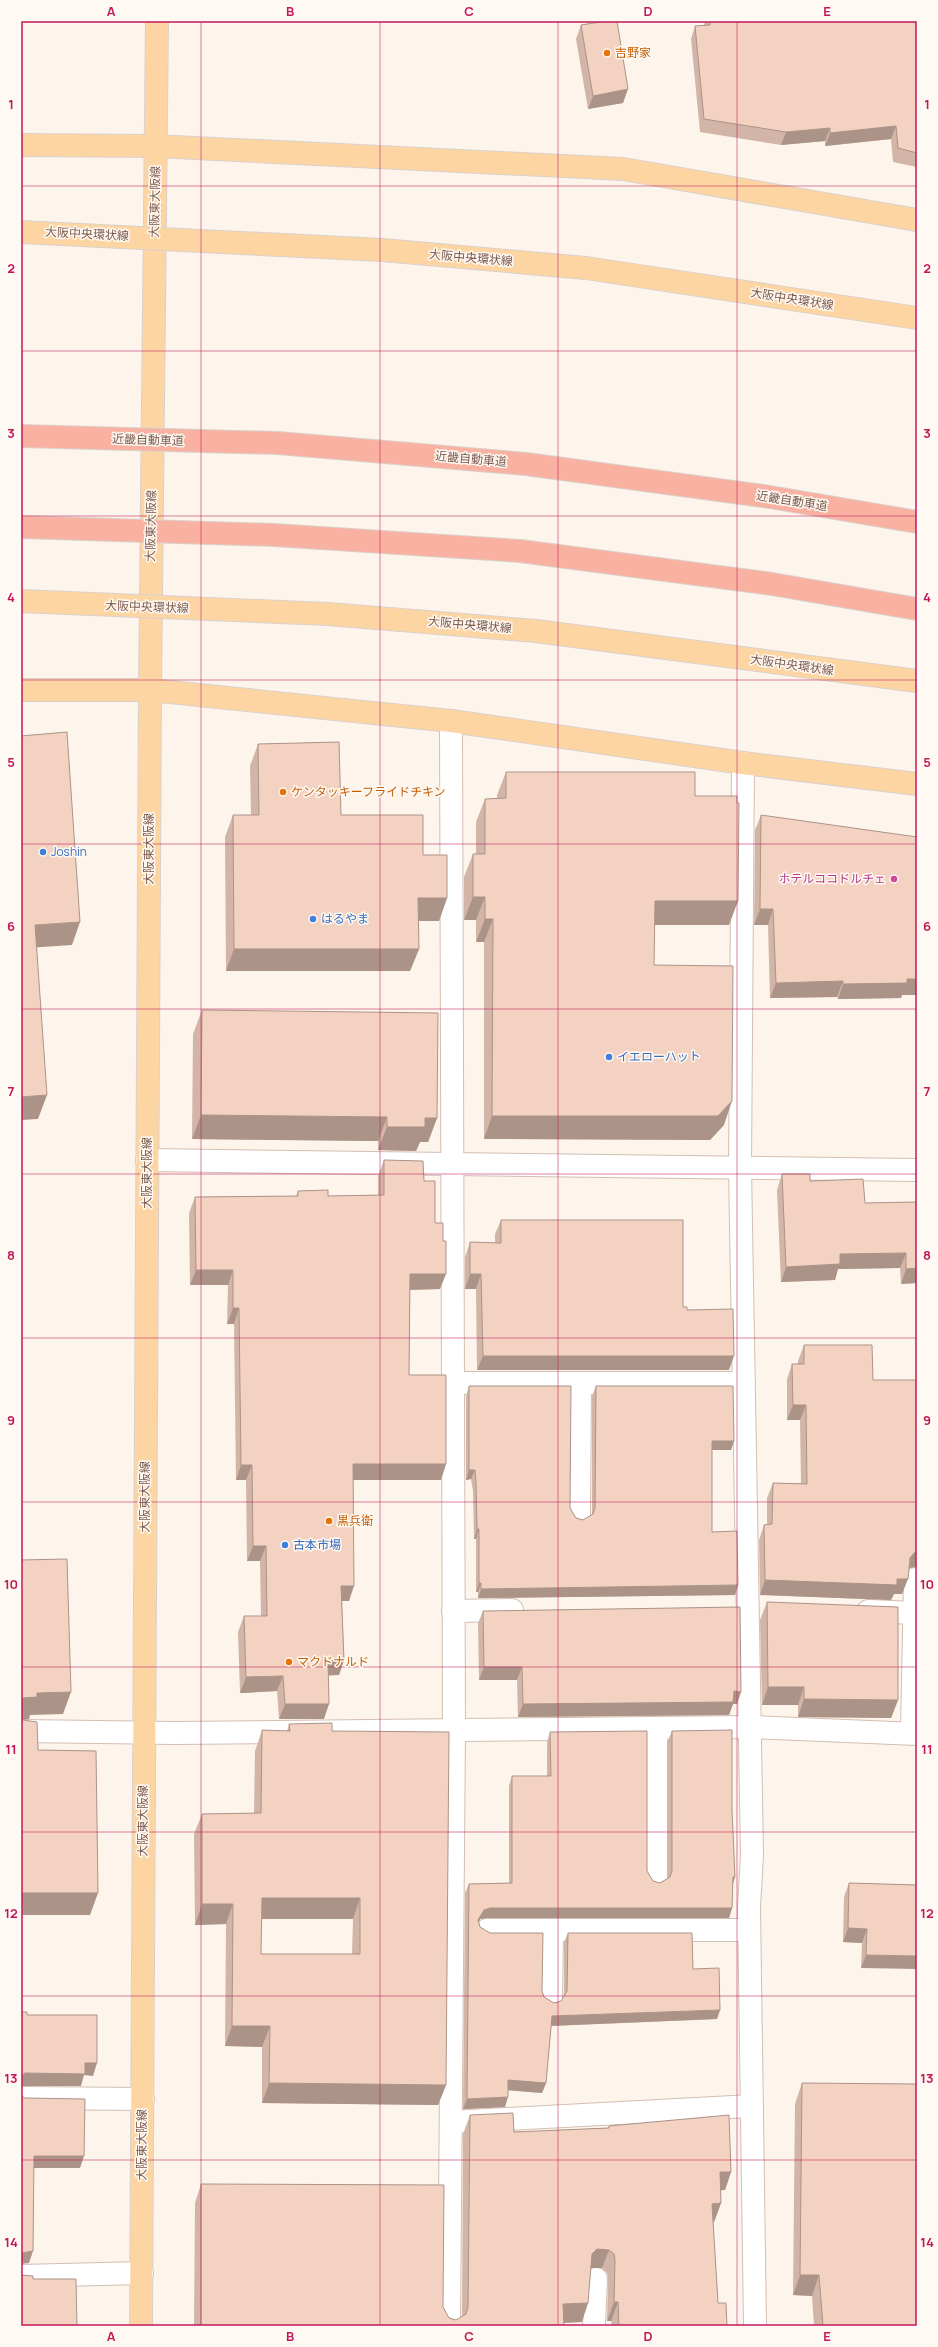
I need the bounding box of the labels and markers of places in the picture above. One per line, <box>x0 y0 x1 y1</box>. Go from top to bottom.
place label: 吉野家 <box>615 44 651 61</box>
marker: 吉野家 <box>602 48 612 58</box>
place label: ケンタッキーフライドチキン <box>291 783 446 800</box>
marker: ケンタッキーフライドチキン <box>278 787 288 797</box>
place label: Joshin <box>51 843 87 860</box>
marker: Joshin <box>38 847 48 857</box>
place label: ホテルココドルチェ <box>778 870 886 887</box>
marker: ホテルココドルチェ <box>889 874 899 884</box>
place label: はるやま <box>321 910 369 927</box>
marker: はるやま <box>308 914 318 924</box>
place label: イエローハット <box>617 1048 701 1065</box>
marker: イエローハット <box>604 1052 614 1062</box>
place label: 黒兵衛 <box>337 1512 373 1529</box>
marker: 黒兵衛 <box>324 1516 334 1526</box>
place label: 古本市場 <box>293 1536 341 1553</box>
marker: 古本市場 <box>280 1540 290 1550</box>
place label: マクドナルド <box>297 1653 369 1670</box>
marker: マクドナルド <box>284 1657 294 1667</box>

